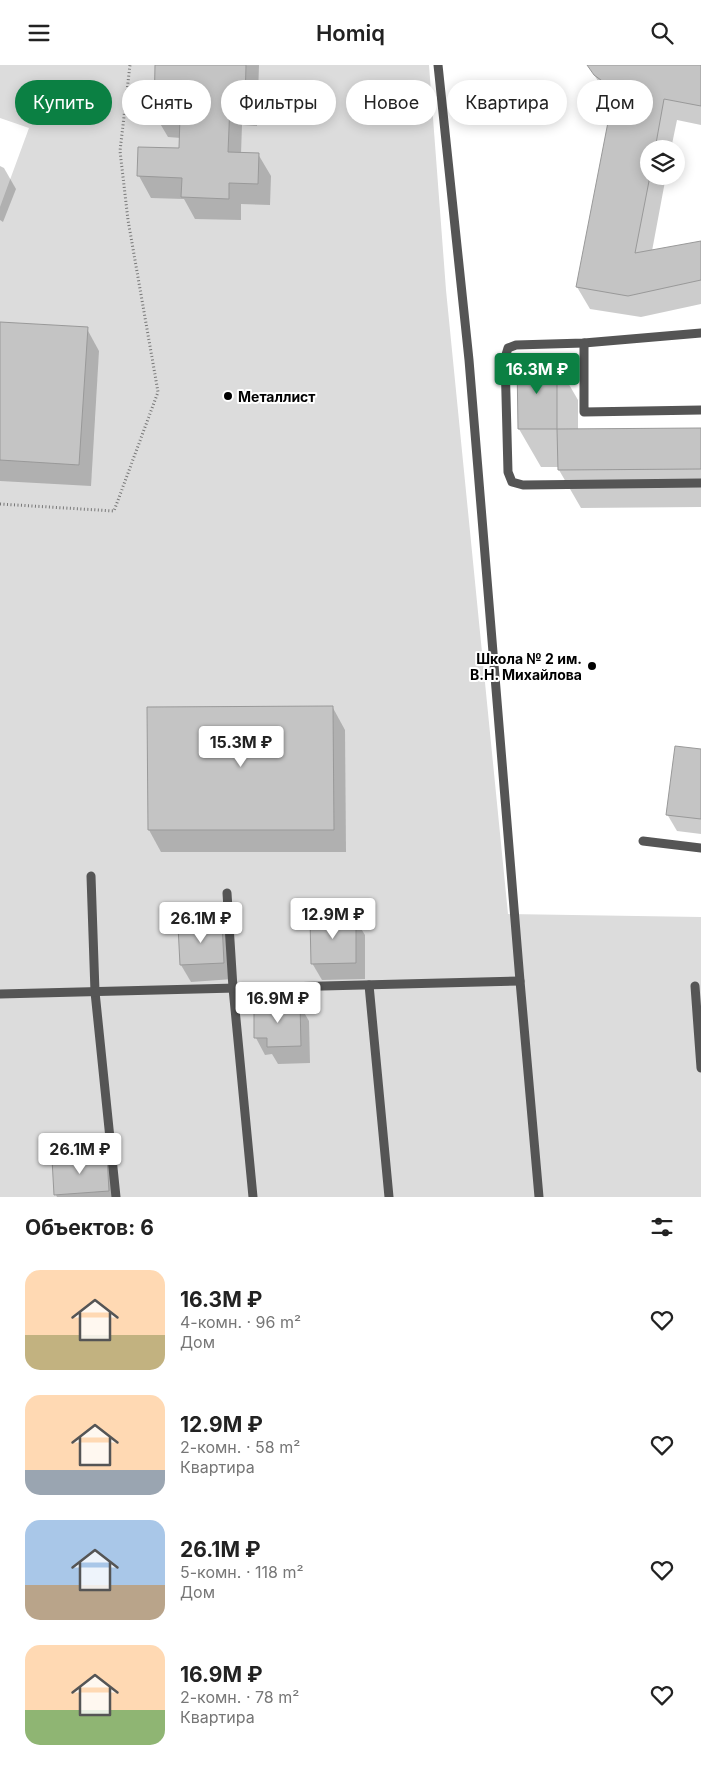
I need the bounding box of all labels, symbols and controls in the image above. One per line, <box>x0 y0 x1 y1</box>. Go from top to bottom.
icon: menu <box>25 19 53 47</box>
icon: search <box>648 19 676 47</box>
text: Homiq <box>316 20 385 46</box>
chip: Купить <box>15 80 112 125</box>
chip: Снять <box>122 80 211 125</box>
chip: Фильтры <box>221 80 336 125</box>
chip: Новое <box>346 80 437 125</box>
chip: Квартира <box>447 80 567 125</box>
chip: Дом <box>577 80 653 125</box>
map controls <box>640 140 685 185</box>
button: layers <box>640 140 685 185</box>
pin: 16.3M ₽ <box>491 353 583 395</box>
text: 16.3M ₽ <box>506 359 568 379</box>
place label: Металлист <box>238 388 315 405</box>
marker: Металлист <box>222 390 234 402</box>
place label: Школа № 2 им. В.Н. Михайлова <box>470 650 582 683</box>
marker: Школа № 2 им. В.Н. Михайлова <box>586 660 598 672</box>
pin: 15.3M ₽ <box>195 725 287 768</box>
text: 15.3M ₽ <box>210 732 272 752</box>
pin: 12.9M ₽ <box>287 897 379 940</box>
pin: 26.1M ₽ <box>155 901 247 944</box>
text: 12.9M ₽ <box>301 904 365 924</box>
text: 26.1M ₽ <box>170 908 232 928</box>
pin: 16.9M ₽ <box>232 981 324 1024</box>
text: 16.9M ₽ <box>247 988 309 1008</box>
pin: 26.1M ₽ <box>34 1133 126 1175</box>
text: 26.1M ₽ <box>49 1139 111 1159</box>
icon: filters <box>648 1213 676 1241</box>
text: Объектов: 6 <box>25 1215 154 1240</box>
text: 16.3M ₽ <box>180 1287 262 1312</box>
icon: home <box>65 1290 125 1350</box>
icon: heart <box>648 1306 676 1334</box>
text: 4-комн. · 96 m² <box>180 1312 301 1332</box>
text: Дом <box>180 1332 215 1352</box>
text: 12.9M ₽ <box>180 1412 263 1437</box>
icon: home <box>65 1415 125 1475</box>
icon: heart <box>648 1431 676 1459</box>
text: 2-комн. · 58 m² <box>180 1437 300 1457</box>
text: Квартира <box>180 1457 255 1477</box>
text: 26.1M ₽ <box>180 1537 261 1562</box>
icon: home <box>65 1540 125 1600</box>
icon: heart <box>648 1556 676 1584</box>
text: 5-комн. · 118 m² <box>180 1562 304 1582</box>
text: Дом <box>180 1582 215 1602</box>
text: 16.9M ₽ <box>180 1662 263 1687</box>
icon: home <box>65 1665 125 1725</box>
icon: heart <box>648 1681 676 1709</box>
text: 2-комн. · 78 m² <box>180 1687 299 1707</box>
text: Квартира <box>180 1707 255 1727</box>

